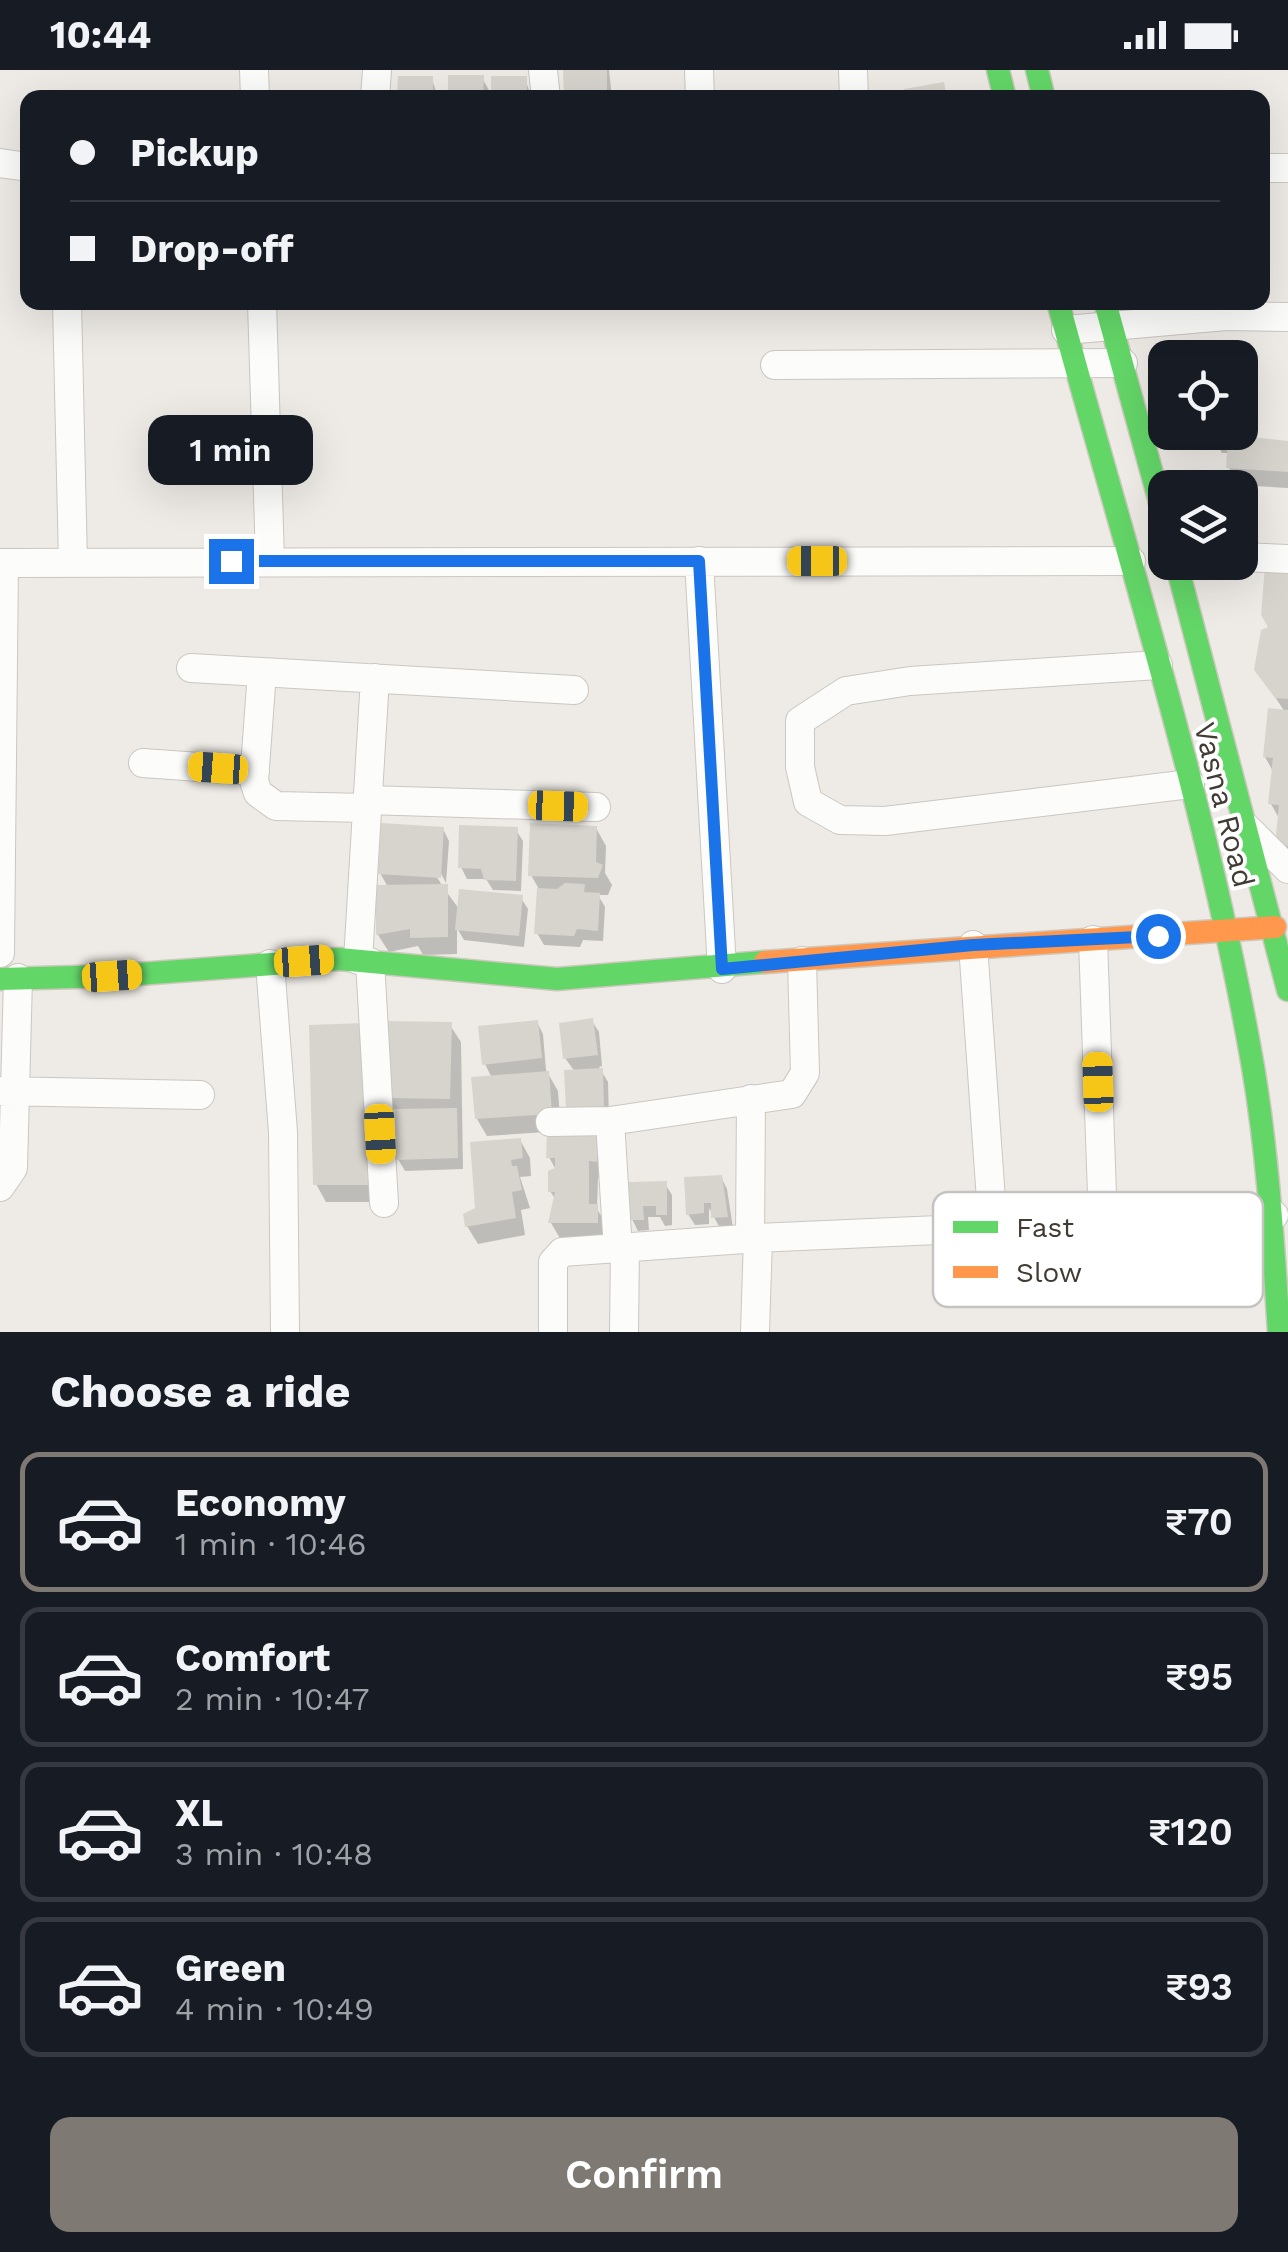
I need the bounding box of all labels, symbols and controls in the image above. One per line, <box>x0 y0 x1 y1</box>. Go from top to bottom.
text: 10:44 <box>50 13 151 57</box>
text: Pickup <box>130 131 259 175</box>
text: Drop-off <box>130 227 294 271</box>
map controls <box>1148 340 1258 580</box>
button: locate <box>1148 340 1258 450</box>
callout: 1 min <box>148 416 314 486</box>
text: 1 min <box>189 431 272 469</box>
button: layers <box>1148 470 1258 580</box>
route end <box>209 539 254 584</box>
car <box>787 546 847 576</box>
street label: Vasna Road <box>1187 719 1262 891</box>
car <box>187 751 249 785</box>
car <box>527 790 589 822</box>
route start <box>1136 914 1181 959</box>
car <box>273 944 335 978</box>
car <box>81 959 143 993</box>
car <box>1082 1051 1114 1113</box>
car <box>363 1103 397 1165</box>
legend <box>933 1192 1263 1307</box>
text: Fast <box>1016 1211 1074 1244</box>
text: Slow <box>1016 1256 1082 1289</box>
text: Choose a ride <box>50 1365 350 1418</box>
icon: car <box>55 1477 145 1567</box>
text: Economy <box>175 1481 346 1525</box>
text: ₹70 <box>1165 1500 1233 1544</box>
text: 1 min · 10:46 <box>175 1525 367 1563</box>
icon: car <box>55 1632 145 1722</box>
text: Comfort <box>175 1636 330 1680</box>
text: ₹95 <box>1165 1655 1233 1699</box>
text: 2 min · 10:47 <box>175 1680 370 1718</box>
icon: car <box>55 1787 145 1877</box>
text: XL <box>175 1791 223 1835</box>
text: ₹120 <box>1148 1810 1233 1854</box>
text: 3 min · 10:48 <box>175 1835 373 1873</box>
icon: car <box>55 1942 145 2032</box>
text: Green <box>175 1946 286 1990</box>
text: ₹93 <box>1165 1965 1233 2009</box>
text: 4 min · 10:49 <box>175 1990 374 2028</box>
button: Confirm <box>50 2117 1238 2232</box>

